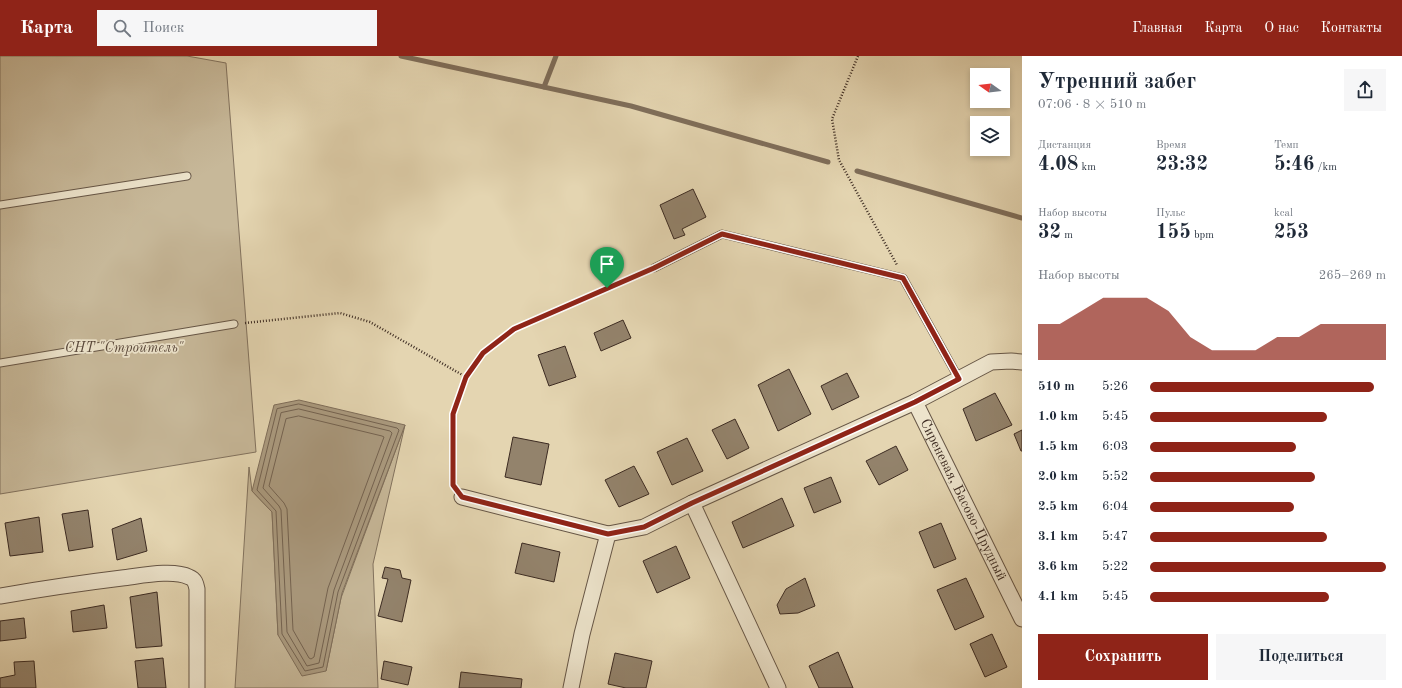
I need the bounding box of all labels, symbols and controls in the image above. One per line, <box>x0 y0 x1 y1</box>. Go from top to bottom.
search box <box>97 10 377 46</box>
icon: search <box>111 17 133 39</box>
text: Карта <box>20 19 73 38</box>
text: Поиск <box>143 21 184 36</box>
text: Главная <box>1132 21 1182 35</box>
text: Карта <box>1204 21 1242 35</box>
text: О нас <box>1264 21 1299 35</box>
text: Контакты <box>1321 21 1382 35</box>
north arrow <box>970 68 1010 108</box>
map controls <box>970 68 1010 156</box>
button: share <box>1344 69 1386 111</box>
text: Утренний забег <box>1038 71 1196 93</box>
text: 07:06 · 8 × 510 m <box>1038 98 1146 111</box>
button: layers <box>970 116 1010 156</box>
text: Дистанция <box>1038 140 1091 151</box>
text: Время <box>1156 140 1186 151</box>
text: Темп <box>1274 140 1299 151</box>
text: 4.08 <box>1038 155 1078 175</box>
text: 23:32 <box>1156 155 1208 175</box>
text: 5:46 <box>1274 155 1314 175</box>
text: km <box>1078 162 1096 173</box>
text: /km <box>1314 162 1337 173</box>
text: Набор высоты <box>1038 208 1107 219</box>
text: Пульс <box>1156 208 1185 219</box>
text: kcal <box>1274 208 1293 219</box>
text: 32 <box>1038 223 1061 243</box>
text: 155 <box>1156 223 1191 243</box>
text: 253 <box>1274 223 1309 243</box>
text: m <box>1061 230 1073 241</box>
text: bpm <box>1191 230 1214 241</box>
pin <box>590 247 624 288</box>
icon: arrive <box>596 253 618 275</box>
text: Набор высоты <box>1038 269 1120 282</box>
text: 265–269 m <box>1319 269 1386 282</box>
park label: СНТ "Строитель" <box>65 341 184 356</box>
text: 510 m <box>1038 380 1075 393</box>
text: 5:26 <box>1102 380 1128 393</box>
text: 1.0 km <box>1038 410 1078 423</box>
text: 5:45 <box>1102 410 1128 423</box>
street label: Сиреневая, Басово-Прудный <box>917 417 1009 583</box>
text: 1.5 km <box>1038 440 1078 453</box>
text: 6:03 <box>1102 440 1128 453</box>
text: 2.0 km <box>1038 470 1078 483</box>
text: 5:52 <box>1102 470 1128 483</box>
text: 2.5 km <box>1038 500 1078 513</box>
text: 6:04 <box>1102 500 1128 513</box>
text: 3.1 km <box>1038 530 1078 543</box>
text: 5:47 <box>1102 530 1128 543</box>
text: 3.6 km <box>1038 560 1078 573</box>
text: 5:22 <box>1102 560 1128 573</box>
text: 4.1 km <box>1038 590 1078 603</box>
text: 5:45 <box>1102 590 1128 603</box>
button: Сохранить <box>1038 634 1208 680</box>
button: Поделиться <box>1216 634 1386 680</box>

